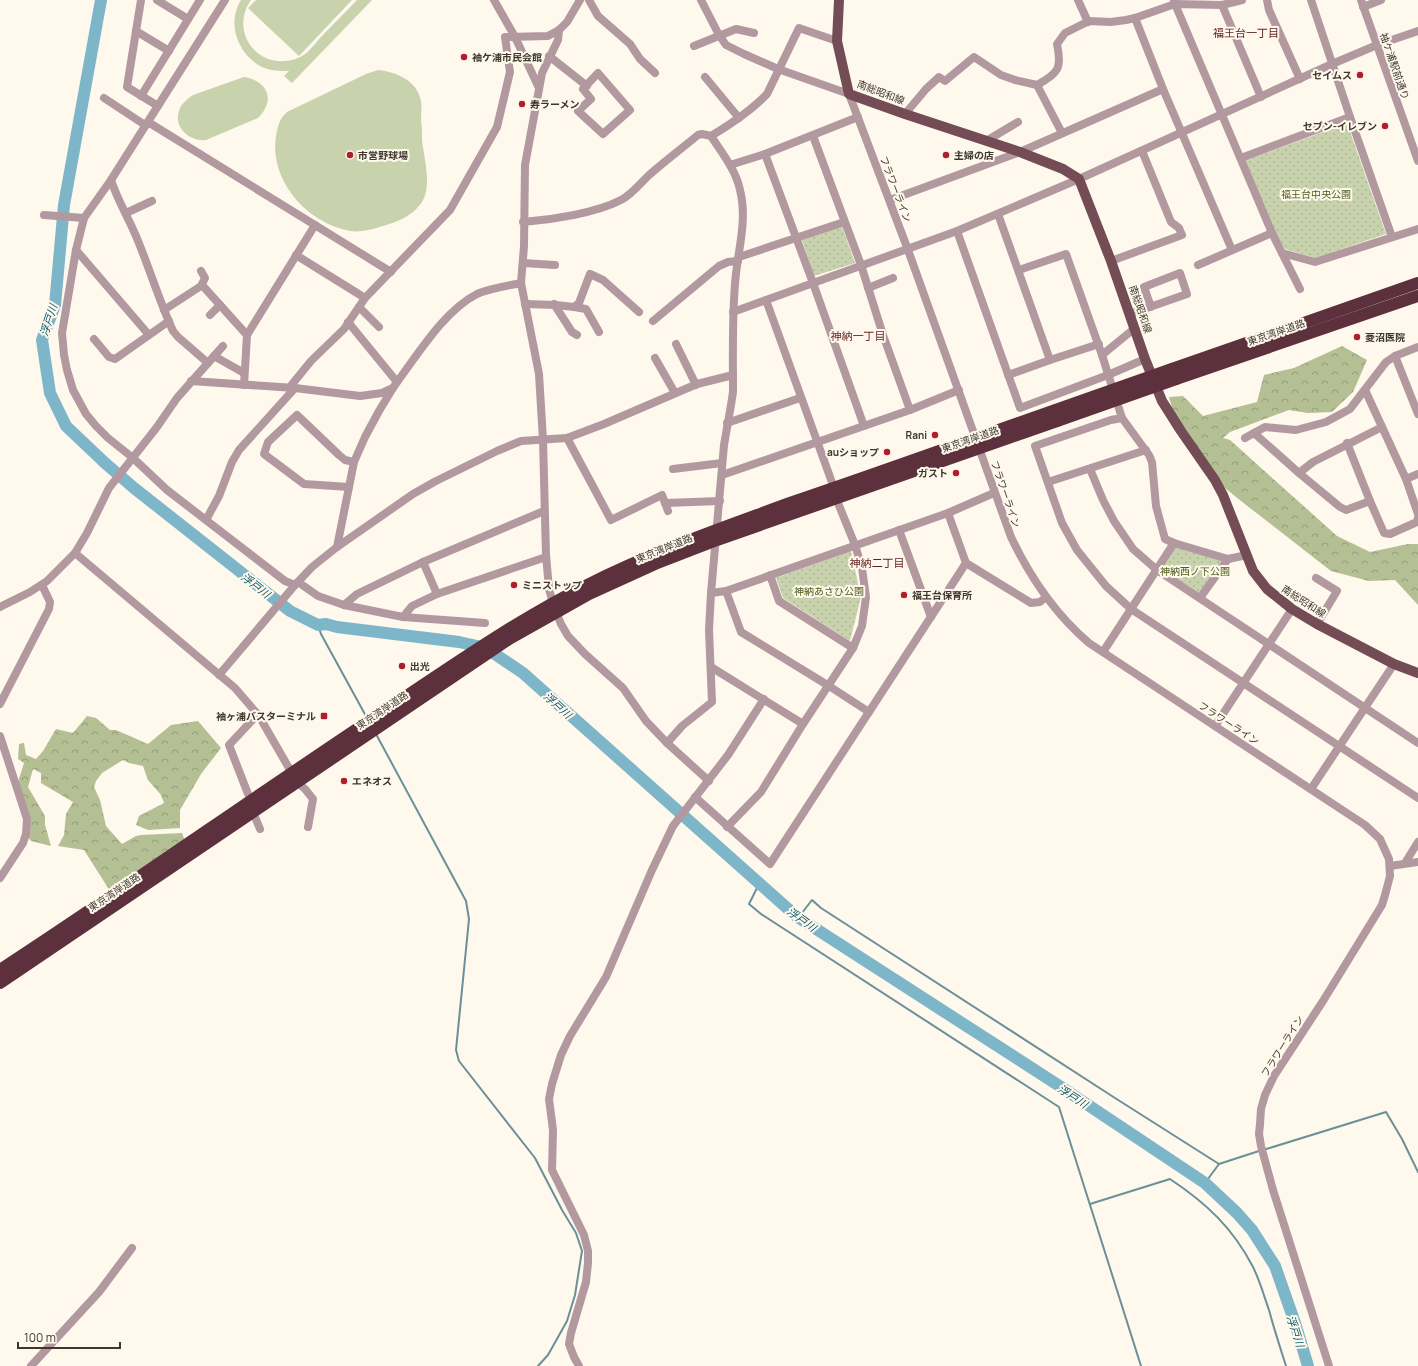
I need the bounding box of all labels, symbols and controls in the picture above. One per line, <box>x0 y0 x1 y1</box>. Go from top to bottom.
district label: 福王台一丁目 <box>1213 25 1279 40</box>
street label: 袖ケ浦駅前通り <box>1377 31 1413 101</box>
place label: 袖ケ浦市民会館 <box>472 50 542 64</box>
marker: 袖ケ浦市民会館 <box>459 52 469 62</box>
place label: セイムス <box>1312 68 1352 82</box>
marker: セイムス <box>1355 70 1365 80</box>
street label: 南総昭和線 <box>855 77 907 107</box>
place label: 寿ラーメン <box>530 97 580 111</box>
marker: 寿ラーメン <box>517 99 527 109</box>
place label: セブン-イレブン <box>1303 119 1377 133</box>
marker: セブン-イレブン <box>1380 121 1390 131</box>
place label: 市営野球場 <box>358 148 408 162</box>
place label: 主婦の店 <box>954 148 994 162</box>
marker: 市営野球場 <box>345 150 355 160</box>
marker: 主婦の店 <box>941 150 951 160</box>
street label: フラワーライン <box>877 154 915 224</box>
park label: 福王台中央公園 <box>1281 187 1351 201</box>
street label: 南総昭和線 <box>1126 283 1156 335</box>
water label: 浮戸川 <box>36 301 61 338</box>
street label: 東京湾岸道路 <box>1245 316 1307 348</box>
district label: 神納一丁目 <box>831 328 886 343</box>
place label: 菱沼医院 <box>1365 330 1405 344</box>
marker: 菱沼医院 <box>1352 332 1362 342</box>
street label: 東京湾岸道路 <box>939 423 1001 455</box>
place label: Rani <box>906 428 927 442</box>
marker: Rani <box>930 430 940 440</box>
place label: auショップ <box>827 445 879 459</box>
marker: auショップ <box>882 447 892 457</box>
street label: フラワーライン <box>988 459 1024 529</box>
place label: ガスト <box>918 466 948 480</box>
marker: ガスト <box>951 468 961 478</box>
street label: 東京湾岸道路 <box>634 530 694 566</box>
district label: 神納二丁目 <box>850 555 905 570</box>
park label: 神納西ノ下公園 <box>1160 564 1230 578</box>
water label: 浮戸川 <box>238 569 274 602</box>
place label: ミニストップ <box>522 578 582 592</box>
marker: ミニストップ <box>509 580 519 590</box>
street label: 南総昭和線 <box>1279 582 1329 620</box>
park label: 神納あさひ公園 <box>794 584 864 598</box>
place label: 福王台保育所 <box>912 588 972 602</box>
marker: 福王台保育所 <box>899 590 909 600</box>
place label: 出光 <box>410 659 430 673</box>
marker: 出光 <box>397 661 407 671</box>
street label: 東京湾岸道路 <box>353 687 411 733</box>
water label: 浮戸川 <box>541 688 576 722</box>
street label: フラワーライン <box>1196 698 1262 748</box>
place label: 袖ヶ浦バスターミナル <box>216 709 316 723</box>
marker: 袖ヶ浦バスターミナル <box>319 711 329 721</box>
place label: エネオス <box>352 774 392 788</box>
marker: エネオス <box>339 776 349 786</box>
street label: 東京湾岸道路 <box>85 869 143 915</box>
water label: 浮戸川 <box>784 903 821 935</box>
street label: フラワーライン <box>1258 1013 1306 1079</box>
water label: 浮戸川 <box>1055 1081 1092 1112</box>
water label: 浮戸川 <box>1284 1313 1309 1350</box>
scale bar <box>18 1324 120 1350</box>
text: 100 m <box>24 1329 56 1346</box>

